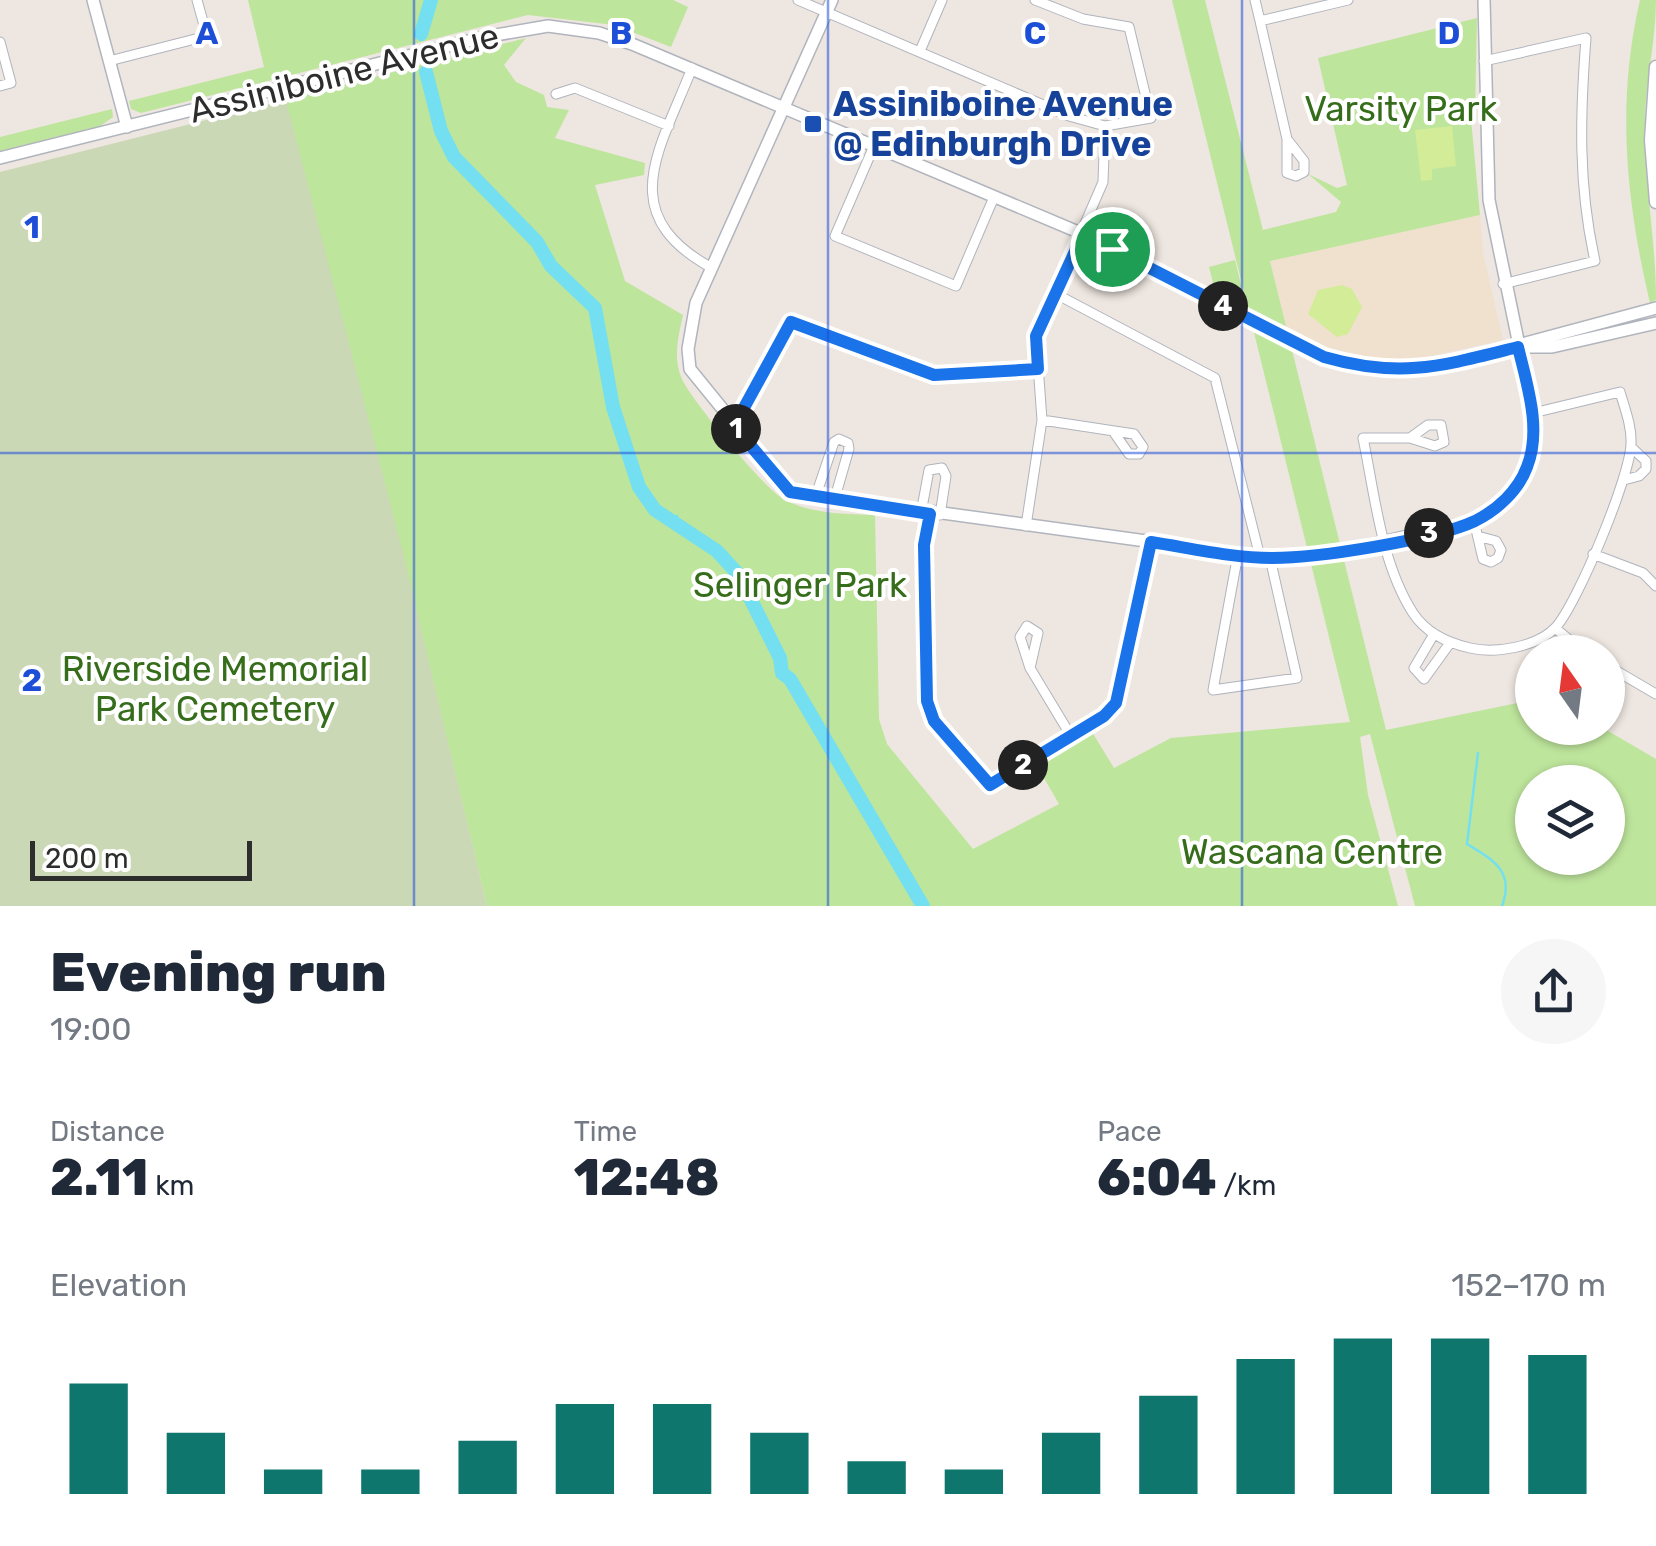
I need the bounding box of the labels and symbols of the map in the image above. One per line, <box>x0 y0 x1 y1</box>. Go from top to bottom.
street label: Assiniboine Avenue <box>184 14 504 132</box>
text: B <box>610 14 632 52</box>
text: C <box>1024 14 1046 52</box>
text: D <box>1438 14 1460 52</box>
place label: Assiniboine Avenue @ Edinburgh Drive <box>833 83 1173 165</box>
park label: Varsity Park <box>1304 88 1498 130</box>
marker: Assiniboine Avenue @ Edinburgh Drive <box>802 113 824 135</box>
pin <box>1070 207 1155 292</box>
text: 1 <box>24 208 40 246</box>
pin: 4 <box>1198 281 1248 331</box>
pin: 1 <box>711 404 761 454</box>
pin: 3 <box>1404 508 1454 558</box>
park label: Selinger Park <box>693 564 907 606</box>
north arrow <box>1515 635 1625 745</box>
park label: Riverside Memorial Park Cemetery <box>62 648 368 730</box>
text: 2 <box>22 661 42 699</box>
pin: 2 <box>998 740 1048 790</box>
park label: Wascana Centre <box>1181 831 1443 873</box>
scale bar <box>30 836 252 880</box>

